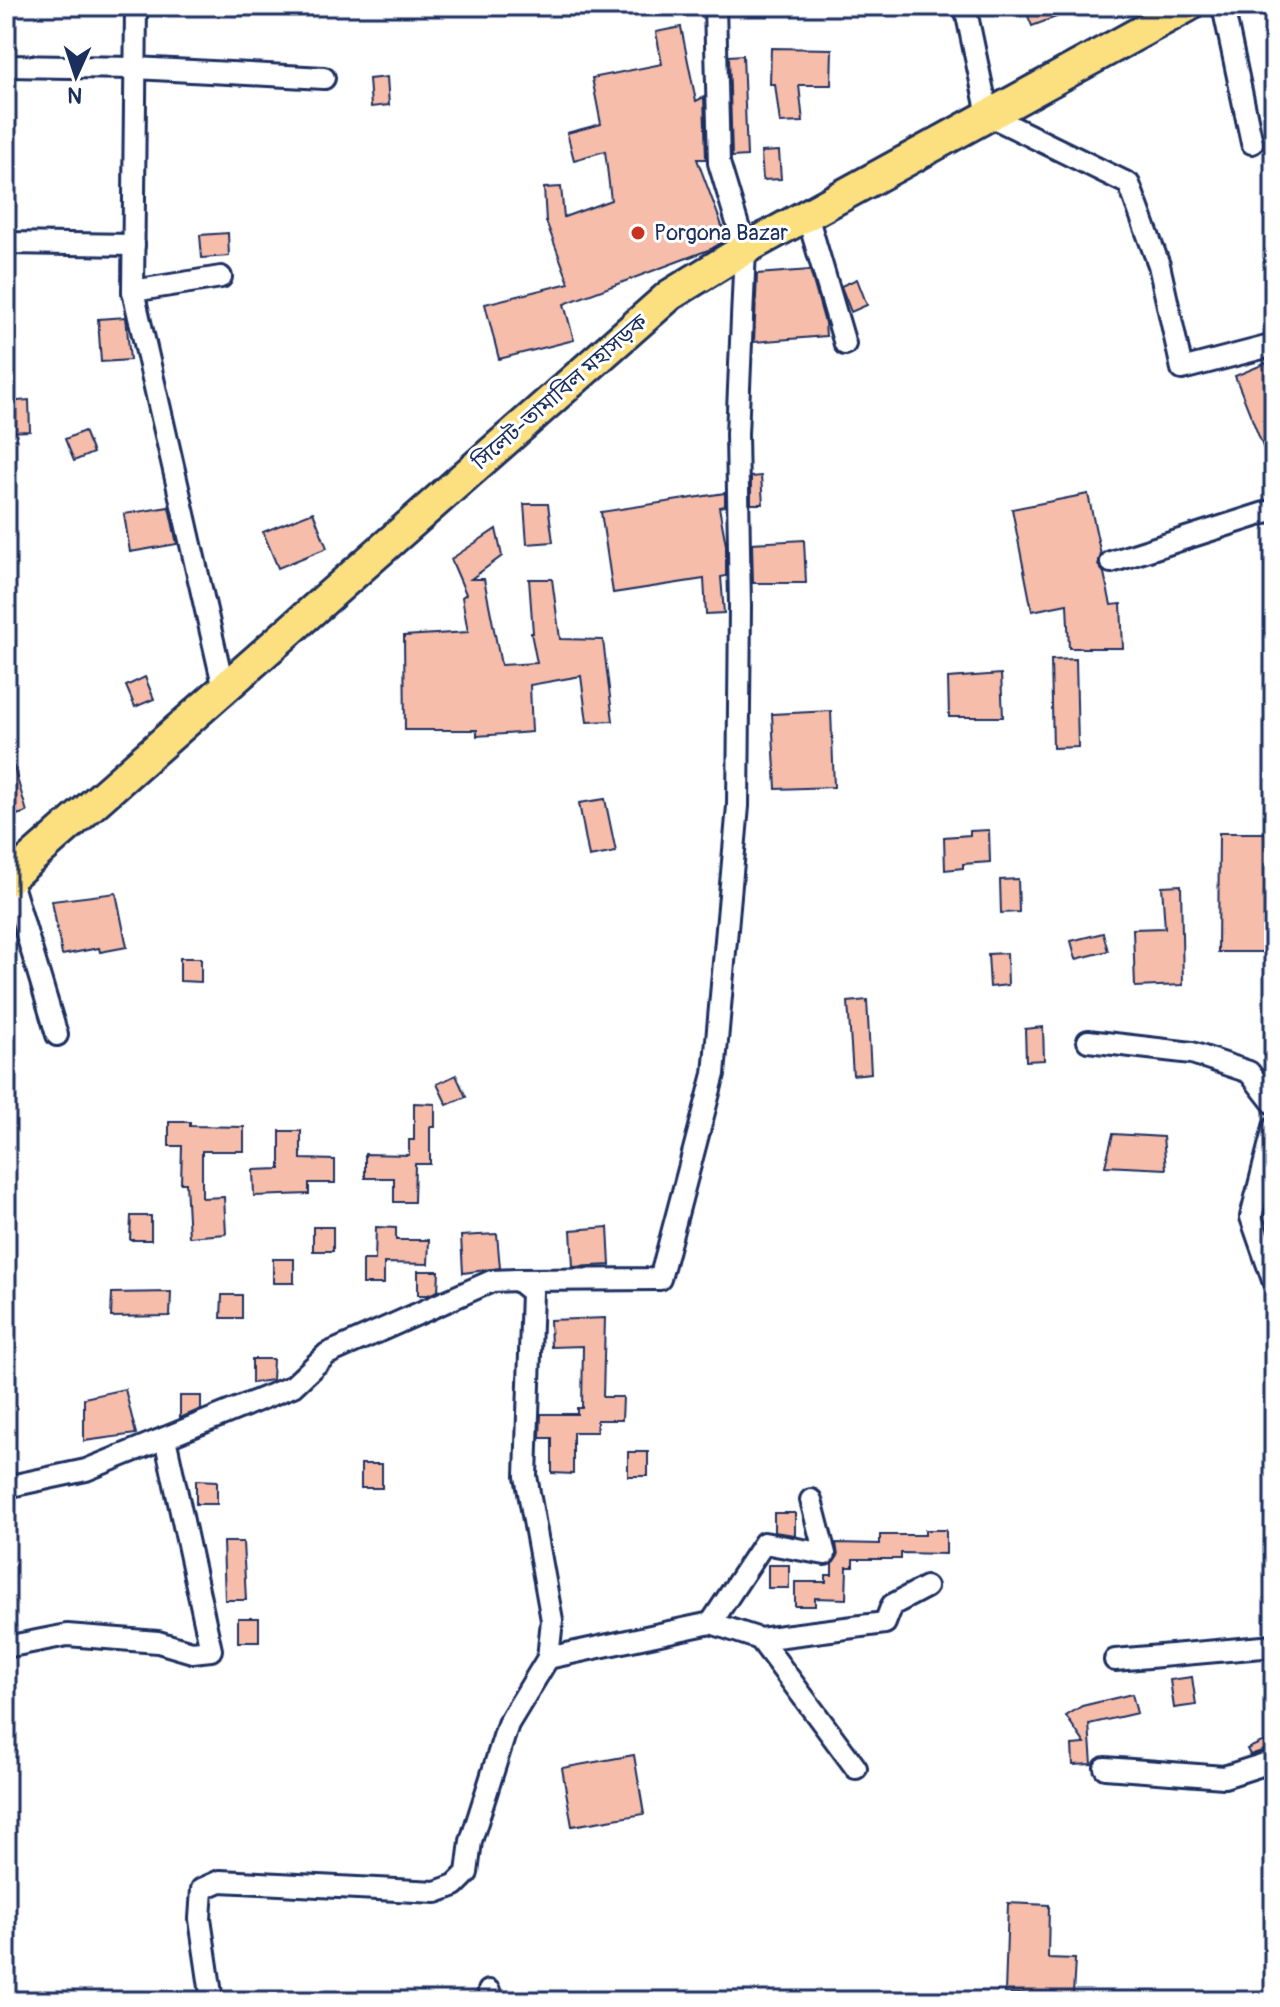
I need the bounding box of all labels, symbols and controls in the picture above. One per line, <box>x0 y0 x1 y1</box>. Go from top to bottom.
north arrow <box>36 36 116 116</box>
text: N <box>67 81 83 109</box>
place label: Porgona Bazar <box>654 219 788 247</box>
marker: Porgona Bazar <box>629 224 647 242</box>
street label: সিলেট-তামাবিল মহাসড়ক <box>466 308 654 477</box>

